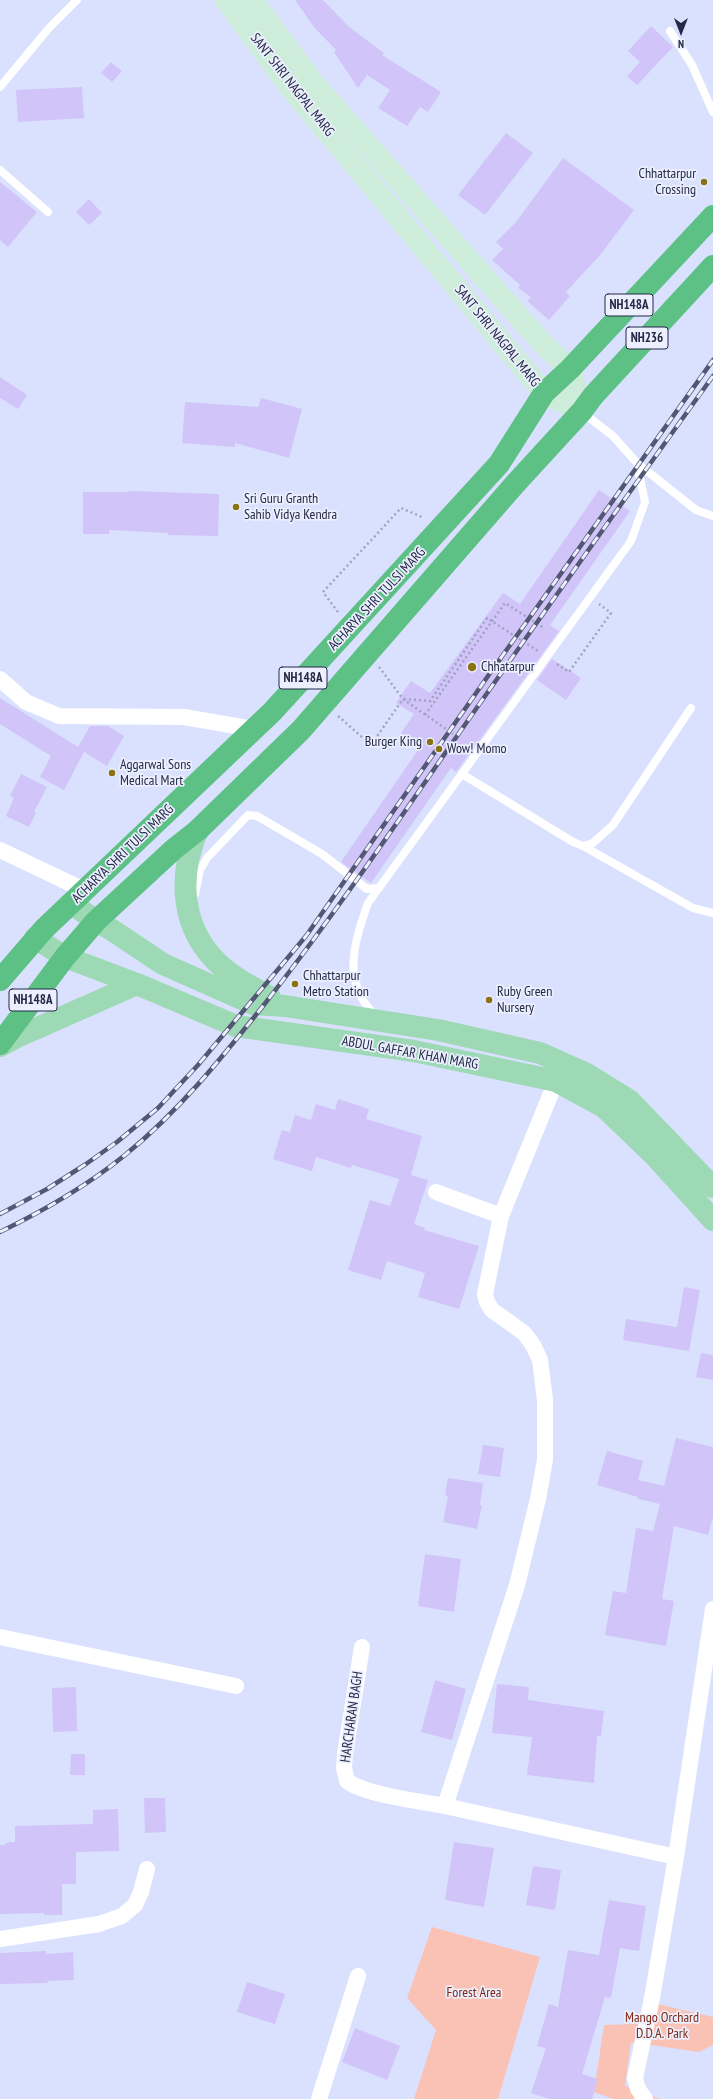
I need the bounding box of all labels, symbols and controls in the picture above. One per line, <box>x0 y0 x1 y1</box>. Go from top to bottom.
north arrow <box>661 12 701 52</box>
street label: SANT SHRI NAGPAL MARG <box>247 30 337 140</box>
text: N <box>678 37 684 51</box>
place label: Chhattarpur Crossing <box>639 166 696 198</box>
marker: Chhattarpur Crossing <box>699 177 709 187</box>
street label: SANT SHRI NAGPAL MARG <box>451 282 543 390</box>
road number: NH148A <box>605 294 653 316</box>
road number: NH236 <box>626 327 668 349</box>
place label: Sri Guru Granth Sahib Vidya Kendra <box>244 491 337 524</box>
marker: Sri Guru Granth Sahib Vidya Kendra <box>231 502 241 512</box>
street label: ACHARYA SHRI TULSI MARG <box>325 544 429 654</box>
place label: Chhatarpur <box>481 659 535 675</box>
marker: Chhatarpur <box>466 661 478 673</box>
road number: NH148A <box>279 667 327 689</box>
place label: Burger King <box>365 734 422 750</box>
marker: Burger King <box>425 737 435 747</box>
place label: Wow! Momo <box>447 741 507 757</box>
marker: Wow! Momo <box>434 744 444 754</box>
place label: Aggarwal Sons Medical Mart <box>120 757 191 790</box>
marker: Aggarwal Sons Medical Mart <box>107 768 117 778</box>
street label: ACHARYA SHRI TULSI MARG <box>69 801 177 907</box>
place label: Chhattarpur Metro Station <box>303 968 369 1000</box>
marker: Chhattarpur Metro Station <box>290 979 300 989</box>
place label: Ruby Green Nursery <box>497 984 552 1016</box>
road number: NH148A <box>9 989 57 1011</box>
marker: Ruby Green Nursery <box>484 995 494 1005</box>
street label: ABDUL GAFFAR KHAN MARG <box>340 1033 480 1073</box>
street label: HARCHARAN BAGH <box>337 1670 367 1764</box>
park label: Forest Area <box>447 1985 501 2001</box>
park label: Mango Orchard D.D.A. Park <box>625 2010 699 2042</box>

